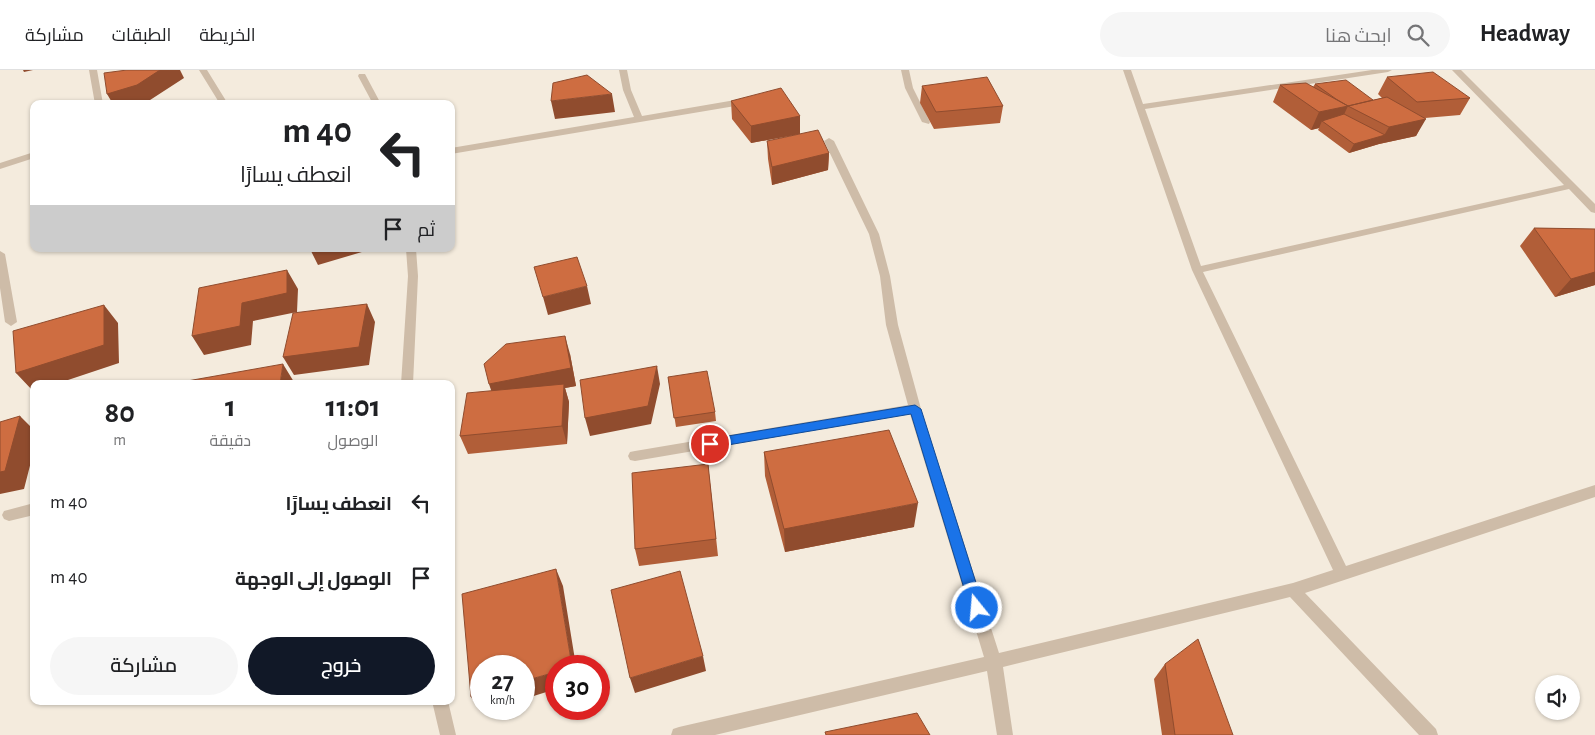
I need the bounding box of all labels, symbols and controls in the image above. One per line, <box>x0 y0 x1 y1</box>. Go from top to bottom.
search box <box>1100 12 1450 57</box>
icon: search <box>1404 21 1432 49</box>
text: Headway <box>1480 22 1570 46</box>
text: مشاركة <box>25 27 84 45</box>
text: الطبقات <box>112 27 171 45</box>
text: الخريطة <box>199 27 256 45</box>
text: ابحث هنا <box>1325 27 1392 46</box>
text: 40 m <box>283 114 352 149</box>
icon: left <box>370 120 435 185</box>
text: انعطف يسارًا <box>240 164 352 186</box>
icon: arrive <box>379 215 407 243</box>
text: ثم <box>417 221 435 240</box>
text: 1 <box>225 392 236 422</box>
text: 11:01 <box>326 392 381 422</box>
text: 80 <box>105 398 135 428</box>
pin <box>689 423 731 465</box>
icon: arrive <box>696 430 724 458</box>
text: m <box>113 432 126 448</box>
text: دقيقة <box>209 433 251 449</box>
text: الوصول <box>328 433 379 449</box>
icon: left <box>407 489 435 517</box>
text: 40 m <box>50 493 88 512</box>
text: انعطف يسارًا <box>286 495 392 514</box>
icon: arrive <box>407 564 435 592</box>
text: 40 m <box>50 568 88 587</box>
text: الوصول إلى الوجهة <box>235 570 392 589</box>
position arrow <box>950 581 1002 633</box>
button: مشاركة <box>50 637 238 695</box>
button: خروج <box>248 637 435 695</box>
speed limit sign: 30 <box>545 655 610 720</box>
text: 27 <box>491 669 514 694</box>
map controls <box>1535 675 1580 720</box>
button: sound <box>1535 675 1580 720</box>
text: km/h <box>490 694 515 706</box>

